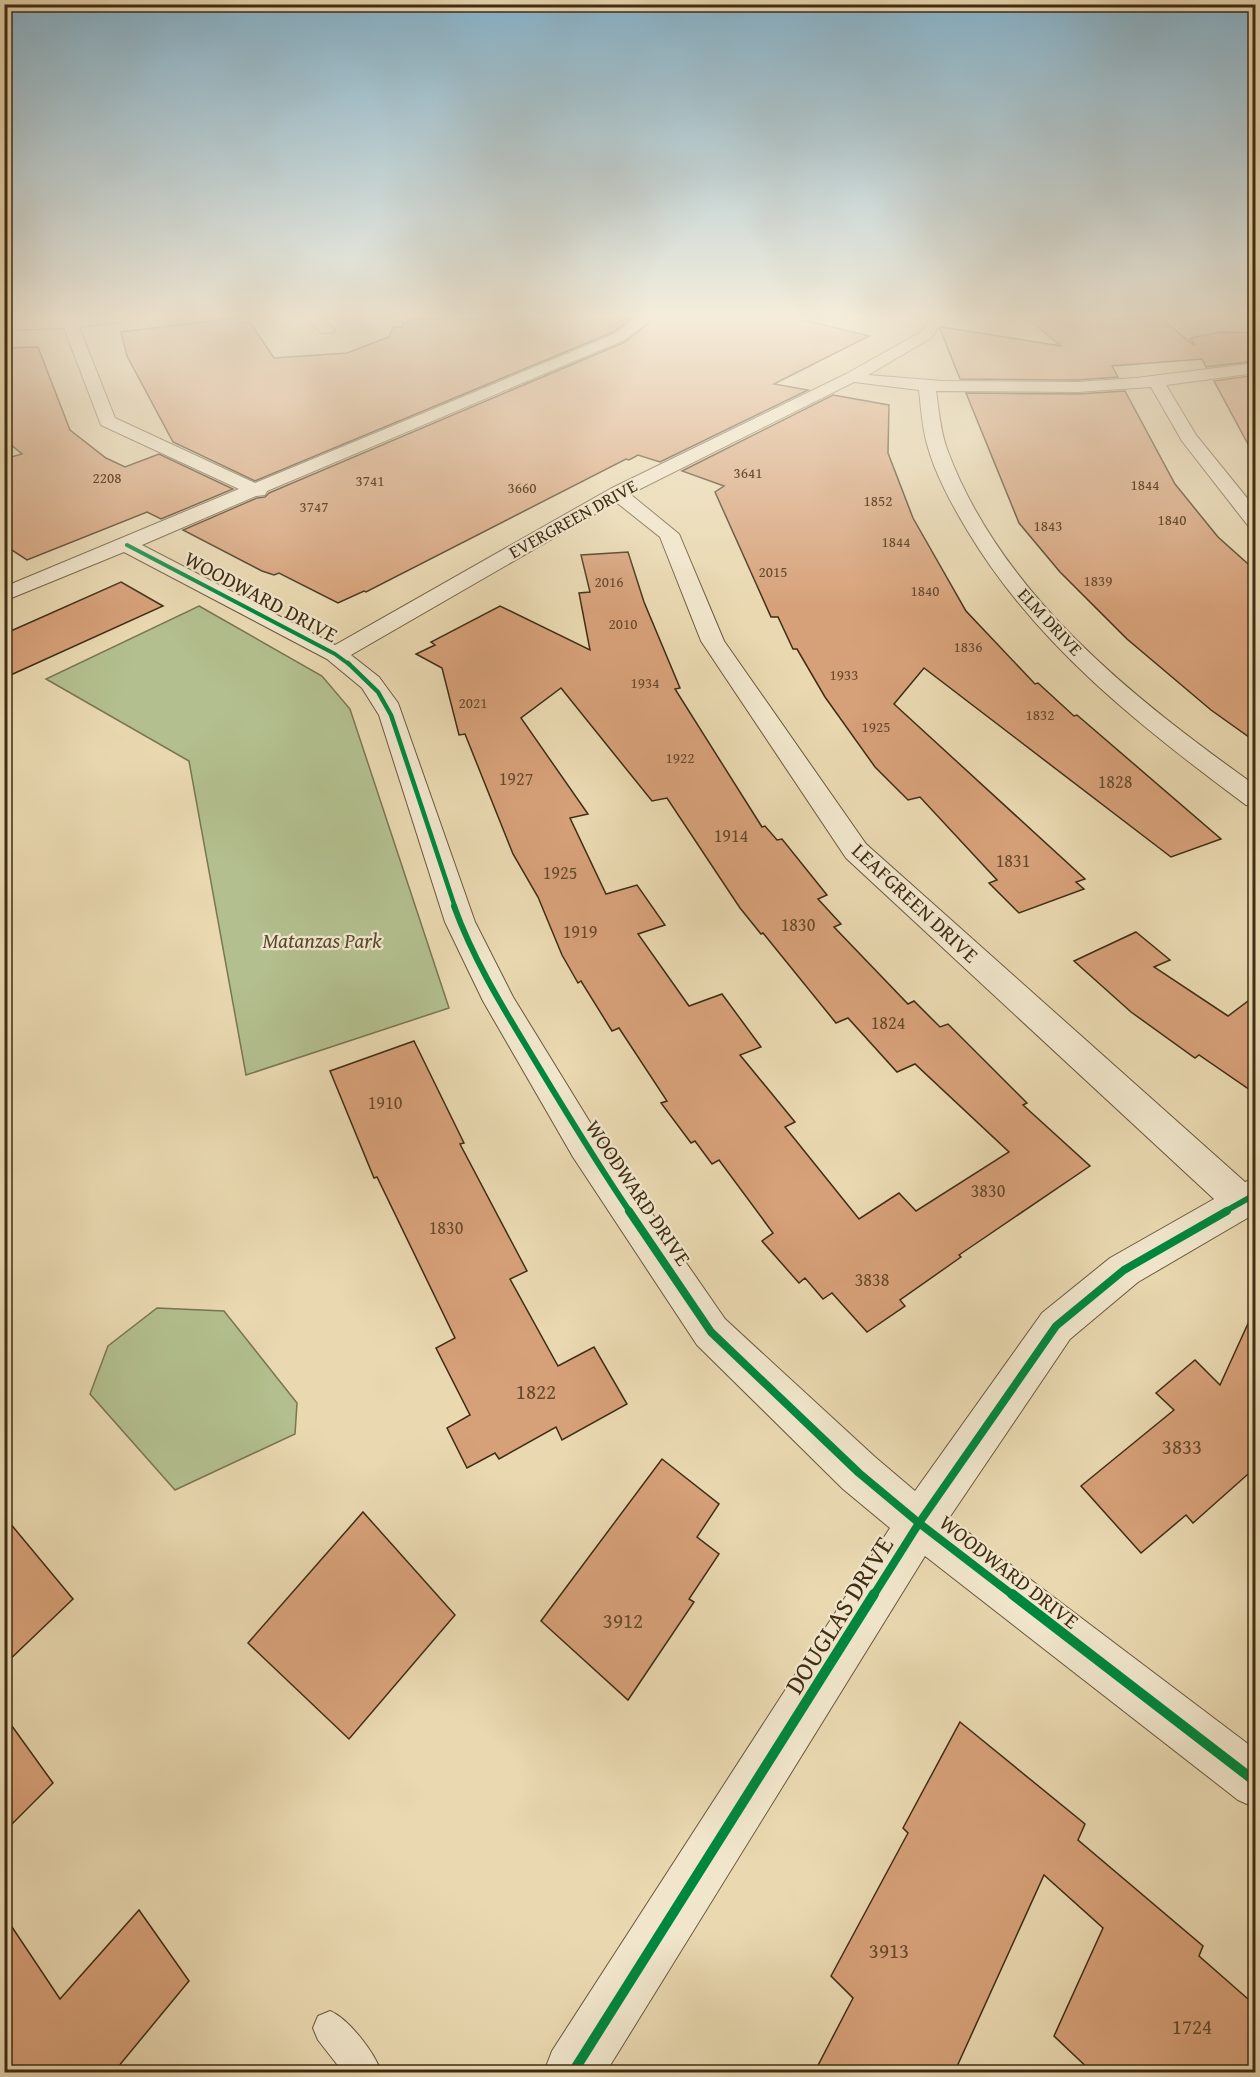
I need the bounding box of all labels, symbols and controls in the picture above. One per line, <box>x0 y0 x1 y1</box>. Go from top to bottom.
house number: 3641 <box>734 462 762 483</box>
house number: 2208 <box>93 467 121 488</box>
house number: 3741 <box>356 470 384 491</box>
street label: EVERGREEN DRIVE <box>504 472 642 565</box>
house number: 1844 <box>1131 474 1159 495</box>
house number: 3660 <box>508 477 536 498</box>
house number: 1852 <box>864 490 892 511</box>
house number: 3747 <box>300 496 328 517</box>
house number: 1840 <box>1158 509 1186 530</box>
house number: 1843 <box>1034 515 1062 536</box>
house number: 1844 <box>882 531 910 552</box>
street label: WOODWARD DRIVE <box>179 543 344 650</box>
house number: 2015 <box>759 561 787 582</box>
house number: 1839 <box>1084 570 1112 591</box>
house number: 2016 <box>595 571 623 592</box>
house number: 1840 <box>911 580 939 601</box>
street label: ELM DRIVE <box>1012 582 1089 662</box>
house number: 2010 <box>609 613 637 634</box>
house number: 1836 <box>954 636 982 657</box>
house number: 1933 <box>830 664 858 685</box>
house number: 1934 <box>631 672 659 693</box>
house number: 2021 <box>459 692 487 713</box>
house number: 1832 <box>1026 704 1054 725</box>
house number: 1925 <box>862 716 890 737</box>
house number: 1922 <box>666 747 694 768</box>
house number: 1927 <box>499 765 533 792</box>
house number: 1828 <box>1098 768 1132 795</box>
house number: 1914 <box>714 822 748 849</box>
street label: LEAFGREEN DRIVE <box>845 836 986 970</box>
house number: 1831 <box>996 847 1030 874</box>
house number: 1925 <box>543 859 577 886</box>
house number: 1830 <box>781 911 816 938</box>
house number: 1919 <box>563 918 597 945</box>
park label: Matanzas Park <box>262 925 382 956</box>
house number: 1824 <box>871 1009 905 1036</box>
house number: 1910 <box>368 1089 403 1116</box>
street label: WOODWARD DRIVE <box>578 1114 699 1272</box>
house number: 3830 <box>971 1177 1006 1204</box>
house number: 1830 <box>429 1214 464 1241</box>
house number: 3838 <box>855 1266 889 1293</box>
house number: 1822 <box>516 1376 556 1407</box>
house number: 3833 <box>1162 1431 1202 1462</box>
street label: WOODWARD DRIVE <box>933 1507 1086 1636</box>
street label: DOUGLAS DRIVE <box>774 1528 903 1701</box>
house number: 3912 <box>603 1605 643 1636</box>
house number: 3913 <box>869 1935 909 1966</box>
house number: 1724 <box>1172 2011 1212 2042</box>

